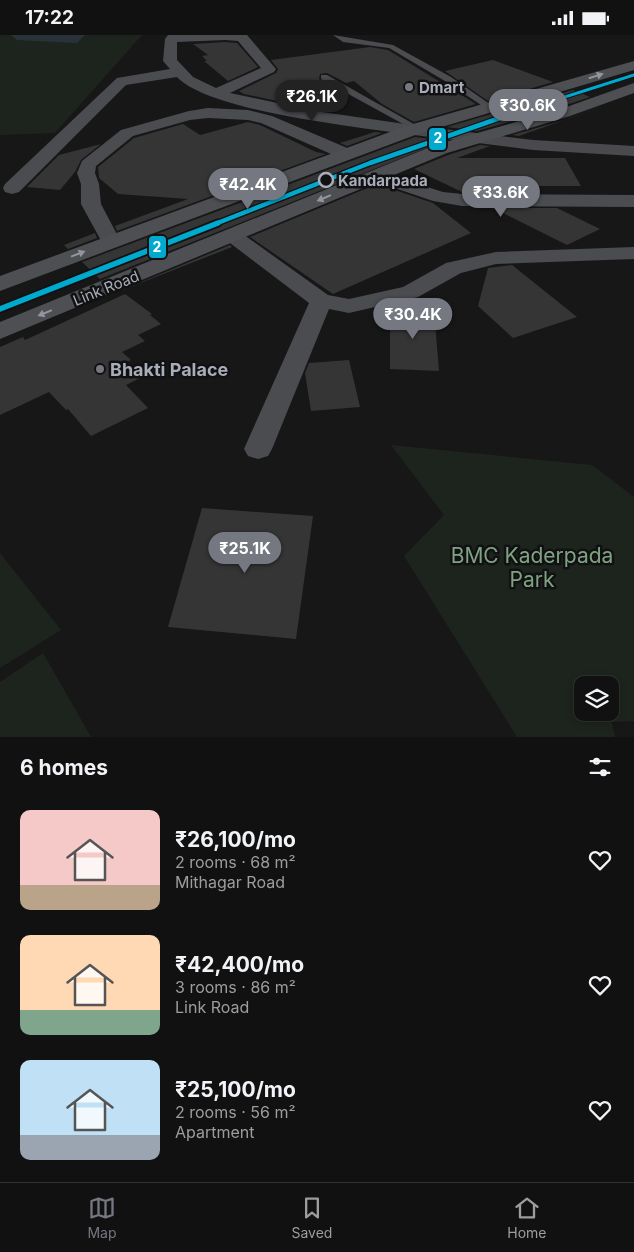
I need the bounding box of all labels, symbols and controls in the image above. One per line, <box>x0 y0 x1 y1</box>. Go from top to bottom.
text: 17:22 <box>25 6 74 29</box>
one-way arrow <box>588 72 603 80</box>
place label: Dmart <box>419 78 465 97</box>
pin: ₹26.1K <box>271 79 353 122</box>
marker: Dmart <box>403 81 415 93</box>
text: ₹26.1K <box>286 86 338 106</box>
pin: ₹30.6K <box>487 89 569 131</box>
text: ₹30.6K <box>500 95 556 115</box>
line badge: 2 <box>428 127 447 151</box>
text: 2 <box>434 129 443 146</box>
pin: ₹42.4K <box>207 167 289 210</box>
place label: Kandarpada <box>338 171 428 190</box>
marker: Kandarpada <box>318 172 334 188</box>
text: ₹42.4K <box>219 174 277 194</box>
pin: ₹33.6K <box>460 175 542 218</box>
text: ₹33.6K <box>473 182 529 202</box>
one-way arrow <box>317 194 331 202</box>
line badge: 2 <box>148 235 167 259</box>
text: 2 <box>153 238 162 255</box>
one-way arrow <box>71 250 86 257</box>
street label: Link Road <box>70 266 142 310</box>
pin: ₹30.4K <box>372 297 454 340</box>
text: ₹30.4K <box>384 304 442 324</box>
one-way arrow <box>37 309 52 317</box>
place label: Bhakti Palace <box>110 359 229 380</box>
marker: Bhakti Palace <box>94 363 106 375</box>
pin: ₹25.1K <box>204 531 286 574</box>
text: ₹25.1K <box>219 538 271 558</box>
park label: BMC Kaderpada Park <box>451 543 613 592</box>
map controls <box>574 676 619 721</box>
button: layers <box>574 676 619 721</box>
icon: filters <box>586 753 614 781</box>
text: 6 homes <box>20 755 108 780</box>
text: ₹26,100/mo <box>175 827 296 852</box>
icon: home <box>60 830 120 890</box>
icon: heart <box>586 846 614 874</box>
text: 2 rooms · 68 m² <box>175 852 296 872</box>
text: Mithagar Road <box>175 872 285 892</box>
text: ₹42,400/mo <box>175 952 304 977</box>
icon: home <box>60 955 120 1015</box>
icon: heart <box>586 971 614 999</box>
text: 3 rooms · 86 m² <box>175 977 296 997</box>
text: Link Road <box>175 997 249 1017</box>
text: ₹25,100/mo <box>175 1077 296 1102</box>
icon: home <box>60 1080 120 1140</box>
icon: heart <box>586 1096 614 1124</box>
text: 2 rooms · 56 m² <box>175 1102 296 1122</box>
text: Apartment <box>175 1122 255 1142</box>
tab: Map <box>87 1194 117 1241</box>
tab: Saved <box>291 1194 332 1241</box>
tab: Home <box>507 1194 547 1241</box>

